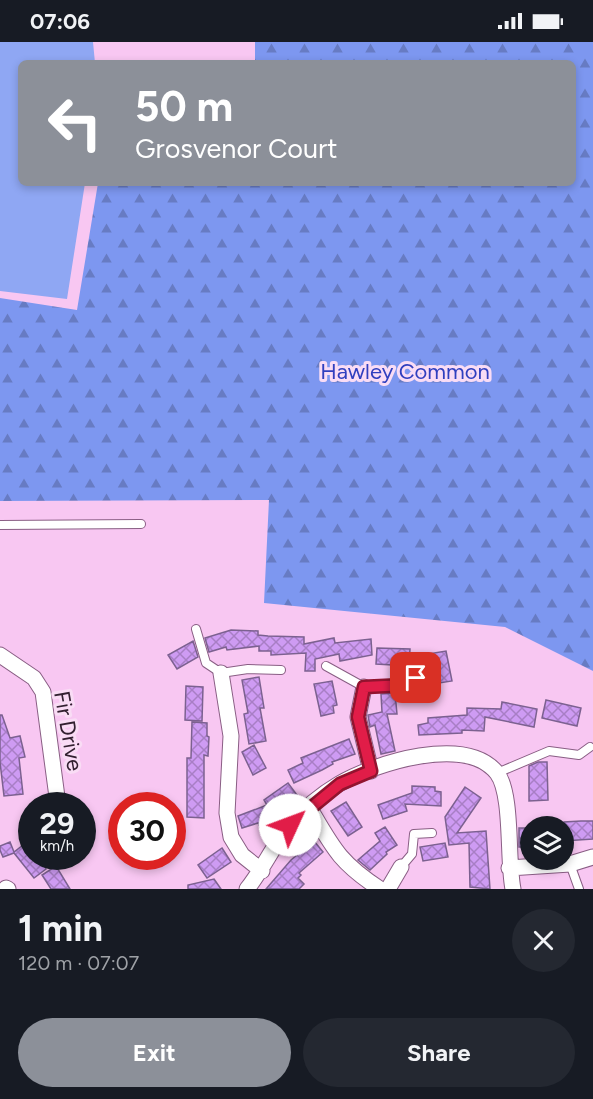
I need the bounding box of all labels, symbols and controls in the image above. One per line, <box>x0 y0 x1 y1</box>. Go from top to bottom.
text: 07:06 <box>30 8 90 35</box>
text: 50 m <box>135 81 233 132</box>
icon: left <box>36 84 114 162</box>
text: Grosvenor Court <box>135 132 337 165</box>
park label: Hawley Common <box>320 358 490 385</box>
pin <box>390 652 441 703</box>
icon: arrive <box>399 661 432 694</box>
street label: Fir Drive <box>48 689 89 773</box>
speed limit sign: 30 <box>108 792 186 870</box>
position arrow <box>258 793 322 857</box>
text: 29 <box>40 805 74 842</box>
map controls <box>520 816 574 870</box>
button: layers <box>520 816 574 870</box>
text: km/h <box>40 837 74 855</box>
text: 1 min <box>18 907 103 950</box>
button: close <box>512 909 575 972</box>
text: 120 m · 07:07 <box>18 951 139 975</box>
button: Exit <box>18 1018 291 1087</box>
button: Share <box>303 1018 575 1087</box>

